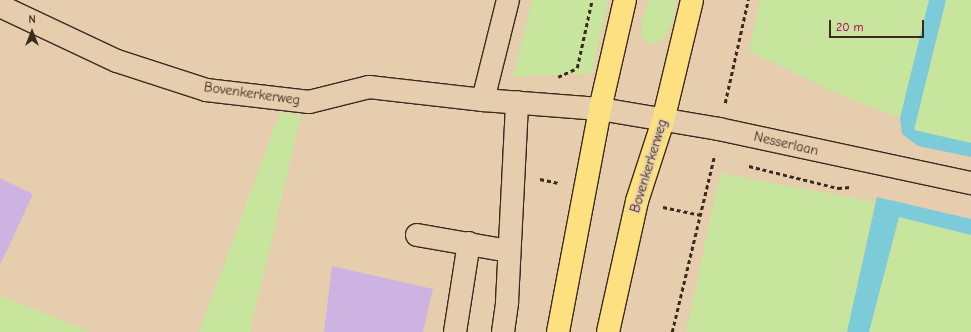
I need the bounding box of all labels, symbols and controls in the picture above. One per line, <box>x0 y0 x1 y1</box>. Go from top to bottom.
north arrow <box>12 12 52 52</box>
scale bar <box>831 12 926 38</box>
text: N <box>28 13 36 26</box>
text: 20 m <box>836 20 864 34</box>
street label: Bovenkerkerweg <box>203 79 301 109</box>
street label: Bovenkerkerweg <box>627 117 671 215</box>
street label: Nesserlaan <box>752 128 820 160</box>

